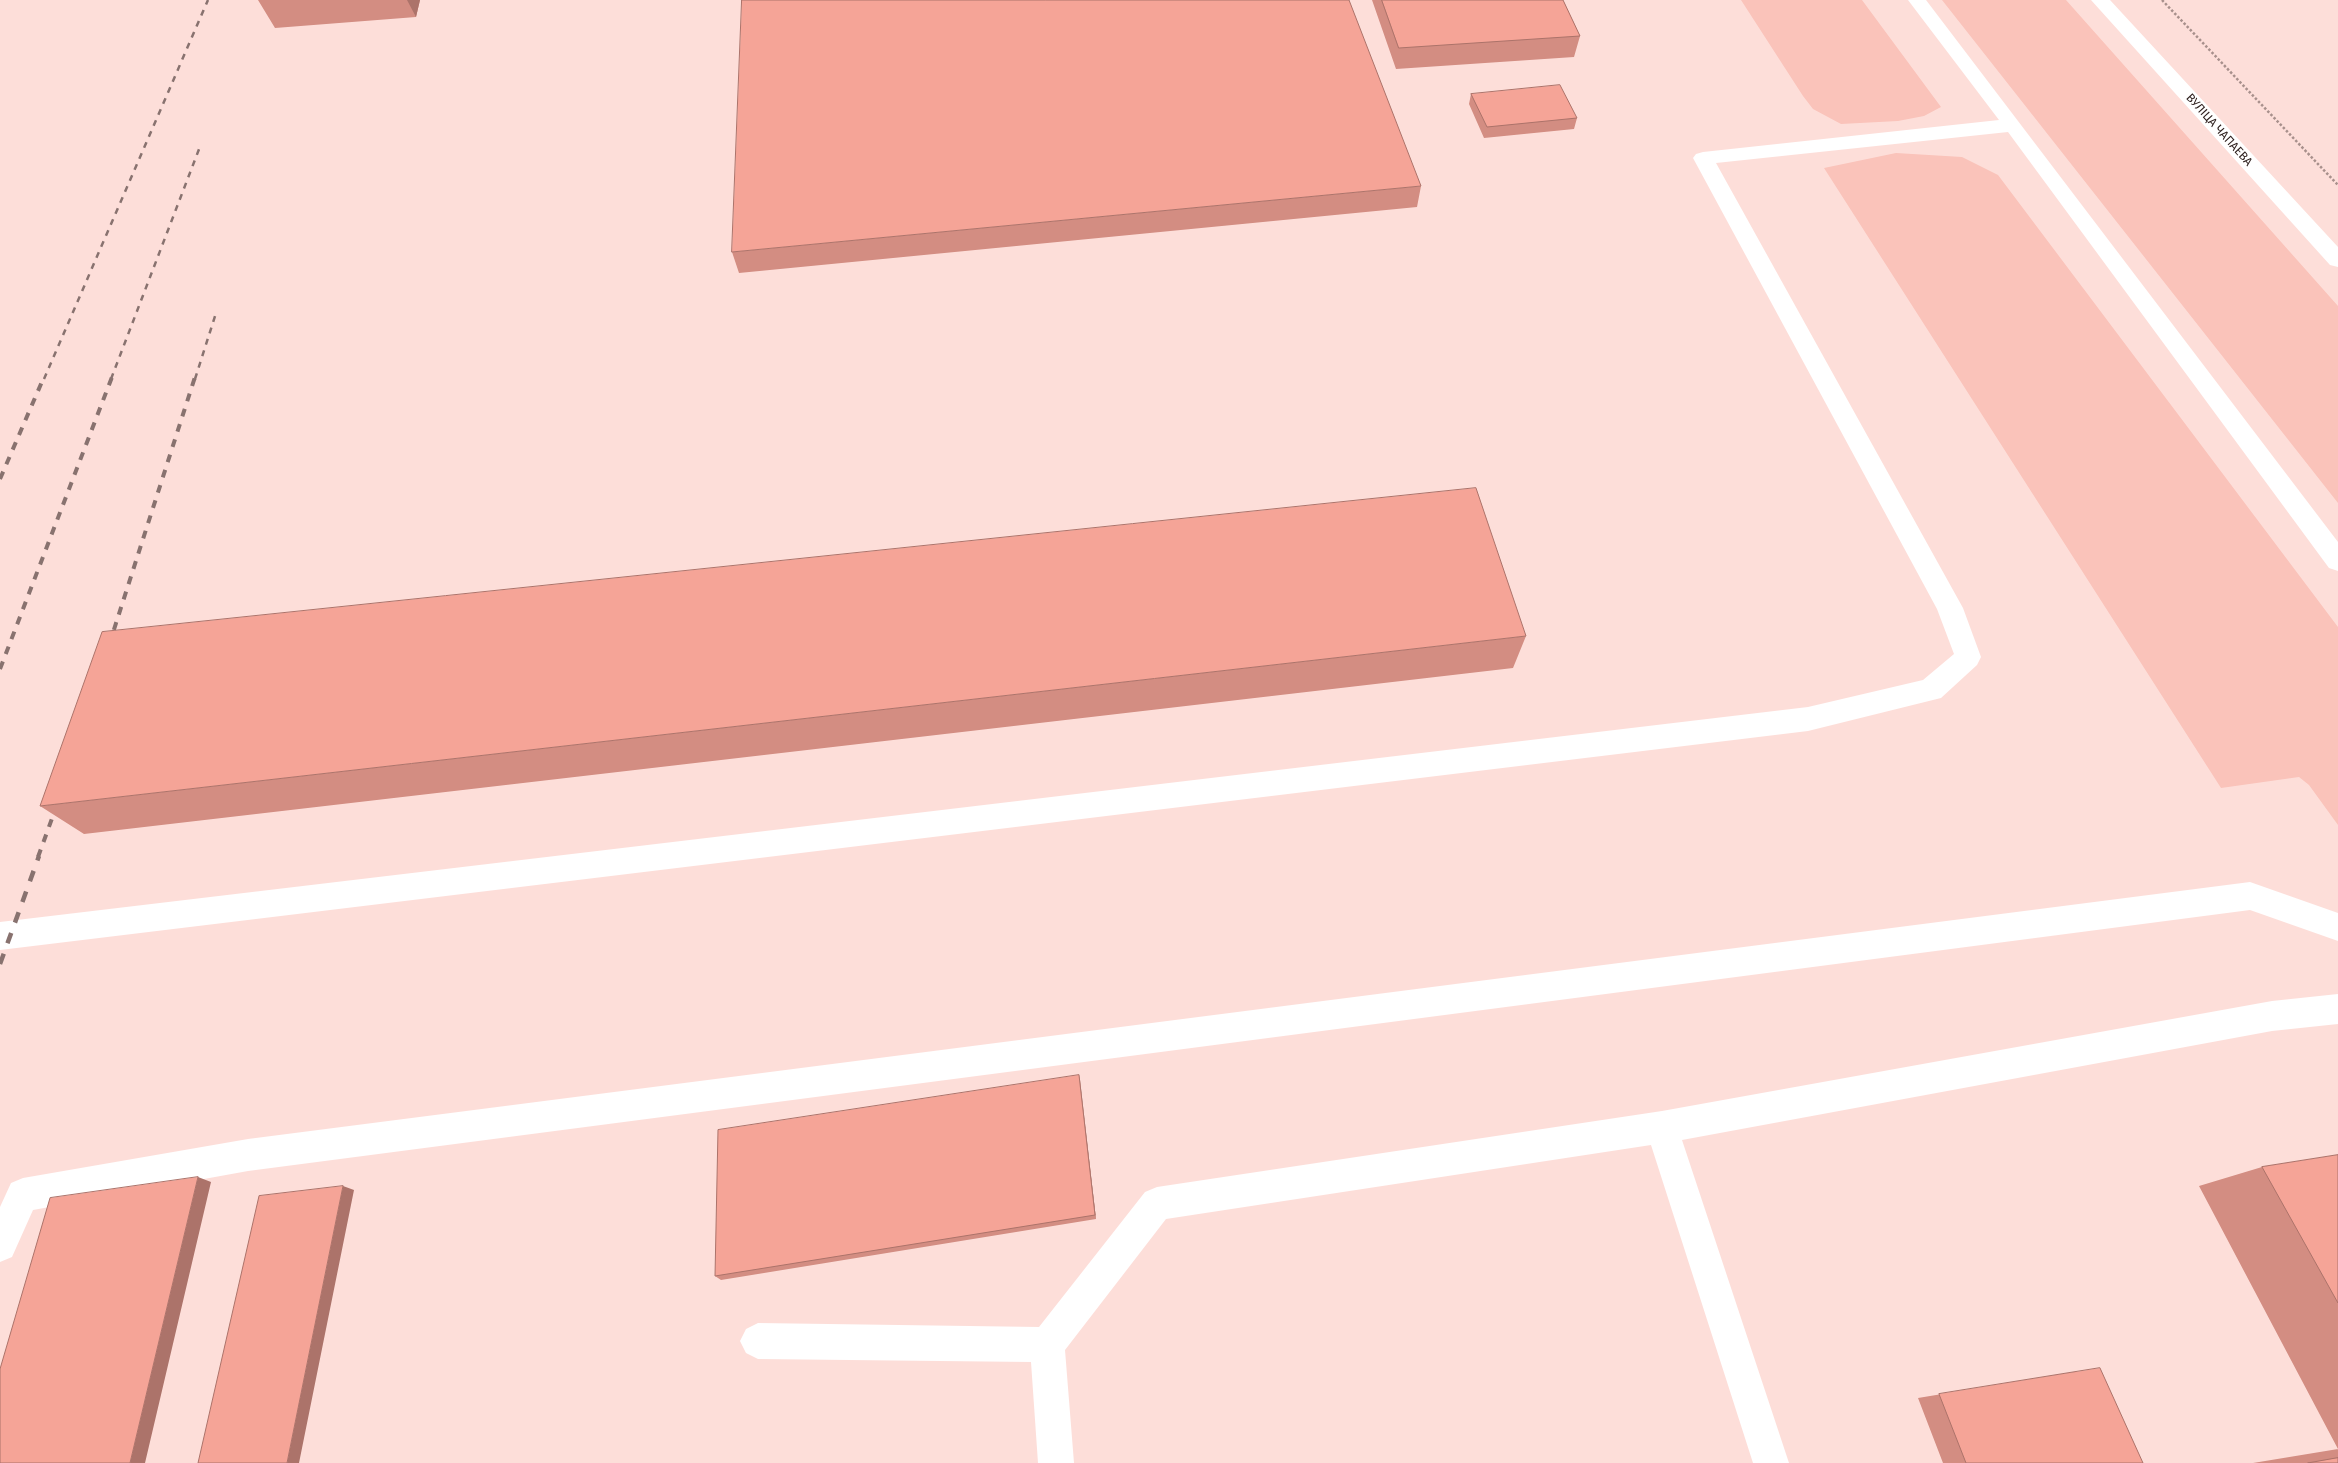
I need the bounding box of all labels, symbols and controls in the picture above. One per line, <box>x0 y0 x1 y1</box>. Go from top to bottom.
street label: ВУЛІЦА ЧАПАЕВА <box>2183 91 2255 169</box>

